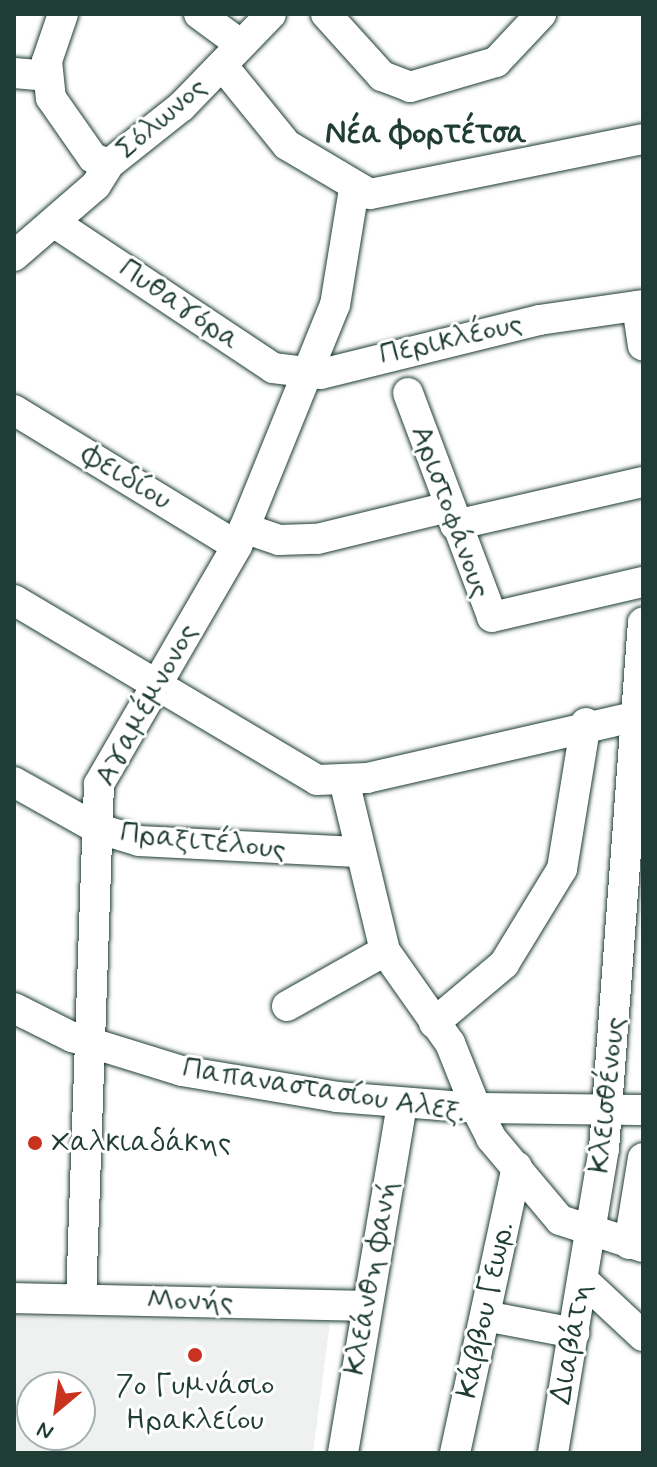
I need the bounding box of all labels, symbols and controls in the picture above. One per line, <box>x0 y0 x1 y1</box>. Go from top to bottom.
street label: Σόλωνος <box>109 70 215 168</box>
district label: Νέα Φορτέτσα <box>325 115 527 153</box>
street label: Πυθαγόρα <box>112 251 246 359</box>
street label: Περικλέους <box>376 306 526 374</box>
street label: Αριστοφάνους <box>402 421 498 603</box>
street label: Φειδίου <box>74 437 178 519</box>
street label: Αγαμέμνονος <box>88 618 206 792</box>
street label: Πραξιτέλους <box>118 815 288 869</box>
street label: Κλεισθένους <box>582 1015 634 1175</box>
street label: Παπαναστασίου Αλεξ. <box>180 1051 468 1131</box>
place label: Χαλκιαδάκης <box>51 1125 231 1161</box>
marker: Χαλκιαδάκης <box>26 1134 44 1152</box>
street label: Κλεάνθη Φανή <box>337 1178 407 1378</box>
street label: Κάββου Γεωρ. <box>450 1218 522 1402</box>
street label: Διαβάτη <box>544 1281 600 1407</box>
street label: Μονής <box>146 1283 234 1321</box>
marker: 7o Γυμνάσιο Ηρακλείου <box>186 1346 204 1364</box>
place label: 7o Γυμνάσιο Ηρακλείου <box>116 1368 274 1438</box>
north arrow <box>16 1371 96 1451</box>
text: N <box>32 1414 59 1446</box>

